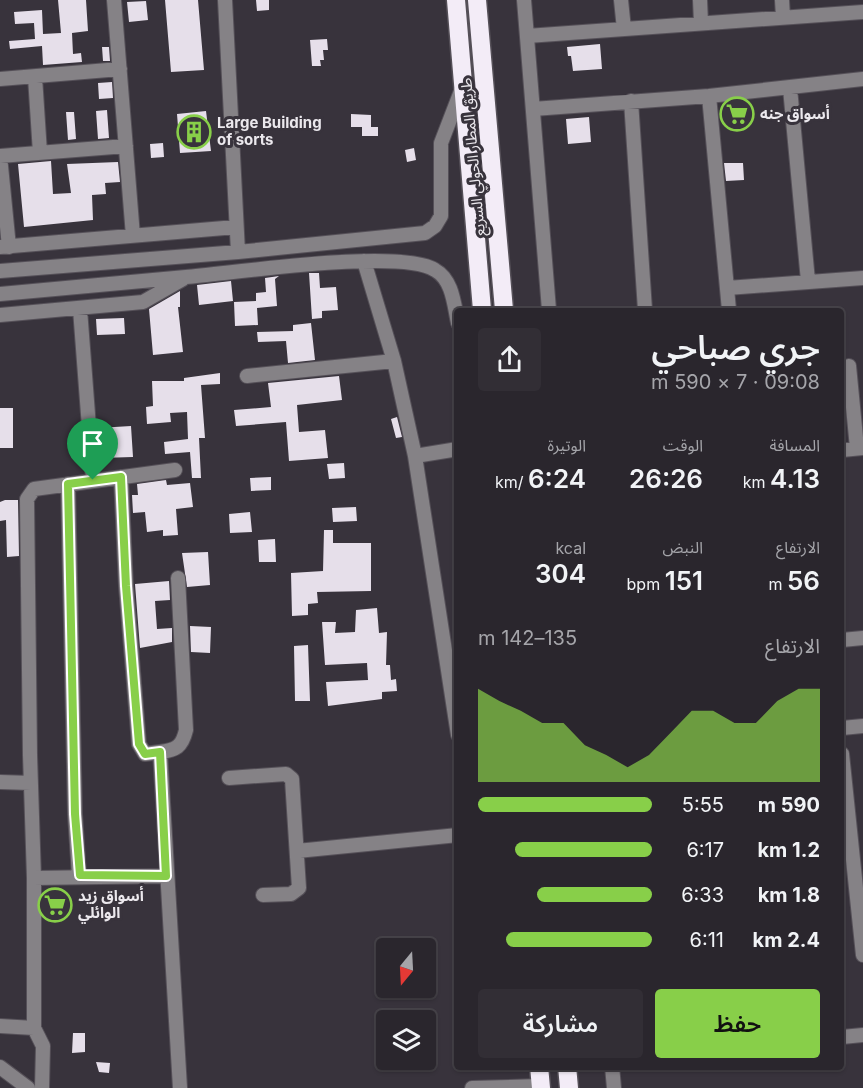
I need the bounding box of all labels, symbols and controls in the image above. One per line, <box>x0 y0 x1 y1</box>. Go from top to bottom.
street label: طريق المطار الحولي السريع <box>456 77 492 237</box>
supermarket icon: أسواق جنه <box>719 96 755 132</box>
place label: أسواق جنه <box>760 104 830 123</box>
place label: Large Building of sorts <box>217 113 322 149</box>
building icon: Large Building of sorts <box>176 114 212 150</box>
text: جري صباحي <box>651 327 820 367</box>
button: share <box>478 328 541 391</box>
text: 09:08 · 7 × 590 m <box>651 370 820 394</box>
pin <box>67 418 118 480</box>
icon: arrive <box>76 427 109 460</box>
text: الوتيرة <box>548 435 586 455</box>
text: الوقت <box>663 435 703 455</box>
text: المسافة <box>770 435 820 455</box>
text: 6:24 <box>528 463 586 494</box>
text: 26:26 <box>629 463 703 494</box>
text: 4.13 <box>770 463 820 494</box>
text: /km <box>495 472 528 492</box>
text: km <box>743 472 770 492</box>
text: النبض <box>662 537 703 557</box>
text: الارتفاع <box>776 537 820 557</box>
text: kcal <box>555 538 586 558</box>
text: 304 <box>535 558 586 589</box>
text: 151 <box>665 565 703 596</box>
text: 56 <box>787 565 820 596</box>
text: bpm <box>627 574 665 594</box>
text: m <box>769 574 787 594</box>
text: 135–142 m <box>478 626 577 650</box>
text: الارتفاع <box>765 634 820 658</box>
text: 5:55 <box>682 793 724 817</box>
text: 590 m <box>758 793 820 817</box>
text: 6:17 <box>686 838 724 862</box>
text: 1.2 km <box>757 838 820 862</box>
text: 6:33 <box>681 883 724 907</box>
text: 1.8 km <box>758 883 820 907</box>
place label: أسواق زيد الوائلي <box>78 886 144 924</box>
supermarket icon: أسواق زيد الوائلي <box>37 887 73 923</box>
text: 6:11 <box>690 928 724 952</box>
text: 2.4 km <box>753 928 820 952</box>
north arrow <box>376 938 436 998</box>
map controls <box>376 938 436 1070</box>
button: مشاركة <box>478 989 643 1058</box>
button: حفظ <box>655 989 820 1058</box>
button: layers <box>376 1010 436 1070</box>

